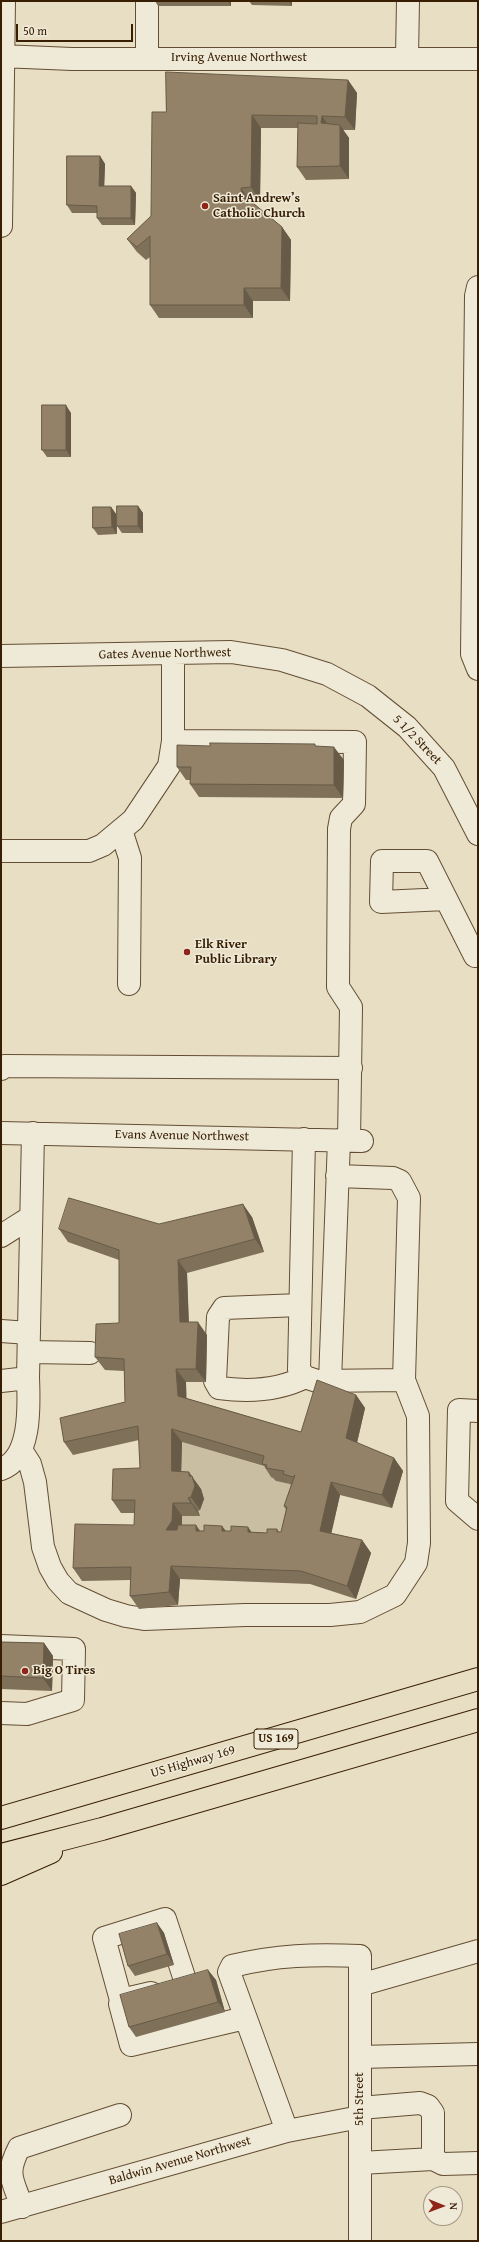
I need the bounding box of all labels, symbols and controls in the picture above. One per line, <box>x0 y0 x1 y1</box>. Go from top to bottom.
scale bar <box>18 16 135 42</box>
text: 50 m <box>23 22 47 39</box>
street label: Irving Avenue Northwest <box>171 50 307 66</box>
place label: Saint Andrew’s Catholic Church <box>213 191 305 222</box>
marker: Saint Andrew’s Catholic Church <box>200 201 210 211</box>
street label: Gates Avenue Northwest <box>99 645 231 663</box>
street label: 5 1/2 Street <box>389 712 445 768</box>
place label: Elk River Public Library <box>195 937 277 968</box>
marker: Elk River Public Library <box>182 947 192 957</box>
street label: Evans Avenue Northwest <box>115 1127 249 1145</box>
place label: Big O Tires <box>33 1663 95 1679</box>
marker: Big O Tires <box>20 1666 30 1676</box>
road number: US 169 <box>254 1729 298 1749</box>
street label: US Highway 169 <box>149 1742 237 1782</box>
street label: 5th Street <box>352 2072 368 2126</box>
street label: Baldwin Avenue Northwest <box>107 2133 253 2189</box>
north arrow <box>423 2186 463 2226</box>
text: N <box>446 2202 462 2210</box>

